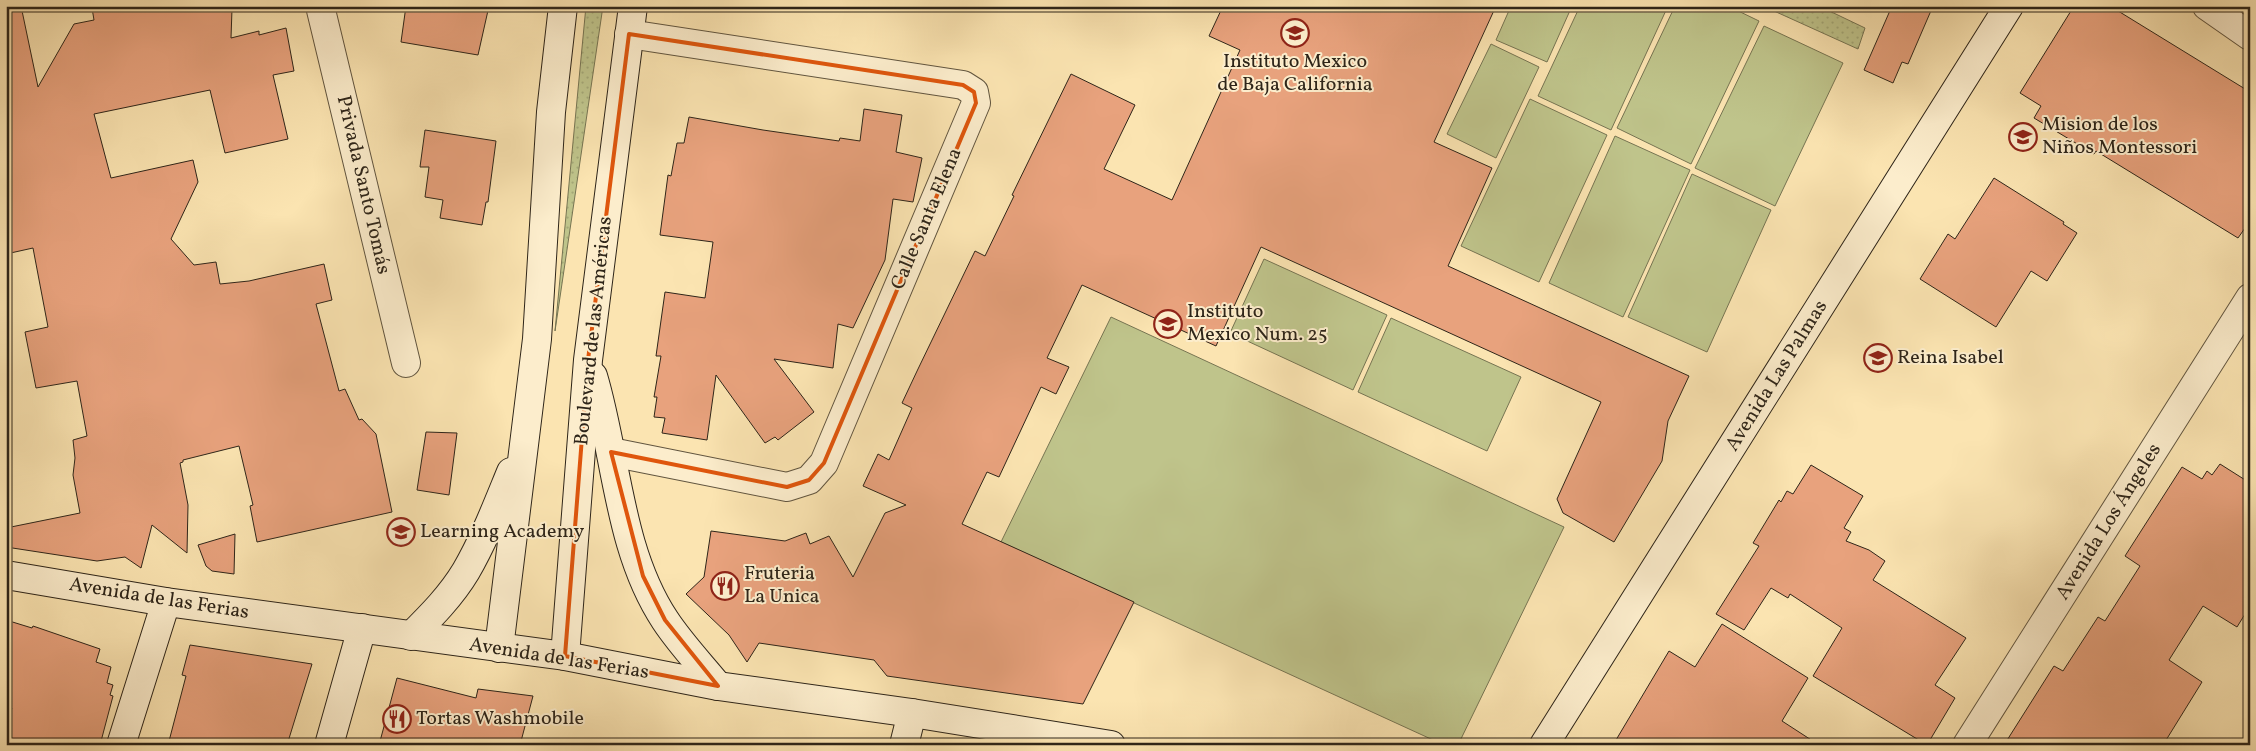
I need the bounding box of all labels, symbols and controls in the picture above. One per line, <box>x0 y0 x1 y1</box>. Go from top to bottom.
school or university icon: Instituto Mexico de Baja California <box>1280 18 1310 48</box>
place label: Instituto Mexico de Baja California <box>1217 48 1373 99</box>
street label: Privada Santo Tomás <box>329 93 397 277</box>
place label: Mision de los Niños Montessori <box>2042 111 2197 162</box>
school or university icon: Mision de los Niños Montessori <box>2008 122 2038 152</box>
street label: Calle Santa Elena <box>884 144 970 294</box>
street label: Boulevard de las Américas <box>568 215 620 447</box>
street label: Avenida Las Palmas <box>1719 295 1835 457</box>
place label: Instituto Mexico Num. 25 <box>1187 298 1328 349</box>
school or university icon: Instituto Mexico Num. 25 <box>1153 309 1183 339</box>
school or university icon: Reina Isabel <box>1863 343 1893 373</box>
place label: Reina Isabel <box>1897 344 2004 372</box>
street label: Avenida Los Ángeles <box>2049 438 2169 606</box>
school or university icon: Learning Academy <box>386 517 416 547</box>
place label: Learning Academy <box>420 518 584 546</box>
place label: Fruteria La Unica <box>744 560 820 611</box>
street label: Avenida de las Ferias <box>67 571 251 627</box>
restaurant icon: Fruteria La Unica <box>710 571 740 601</box>
street label: Avenida de las Ferias <box>467 631 651 687</box>
restaurant icon: Tortas Washmobile <box>382 704 412 734</box>
place label: Tortas Washmobile <box>416 705 584 733</box>

